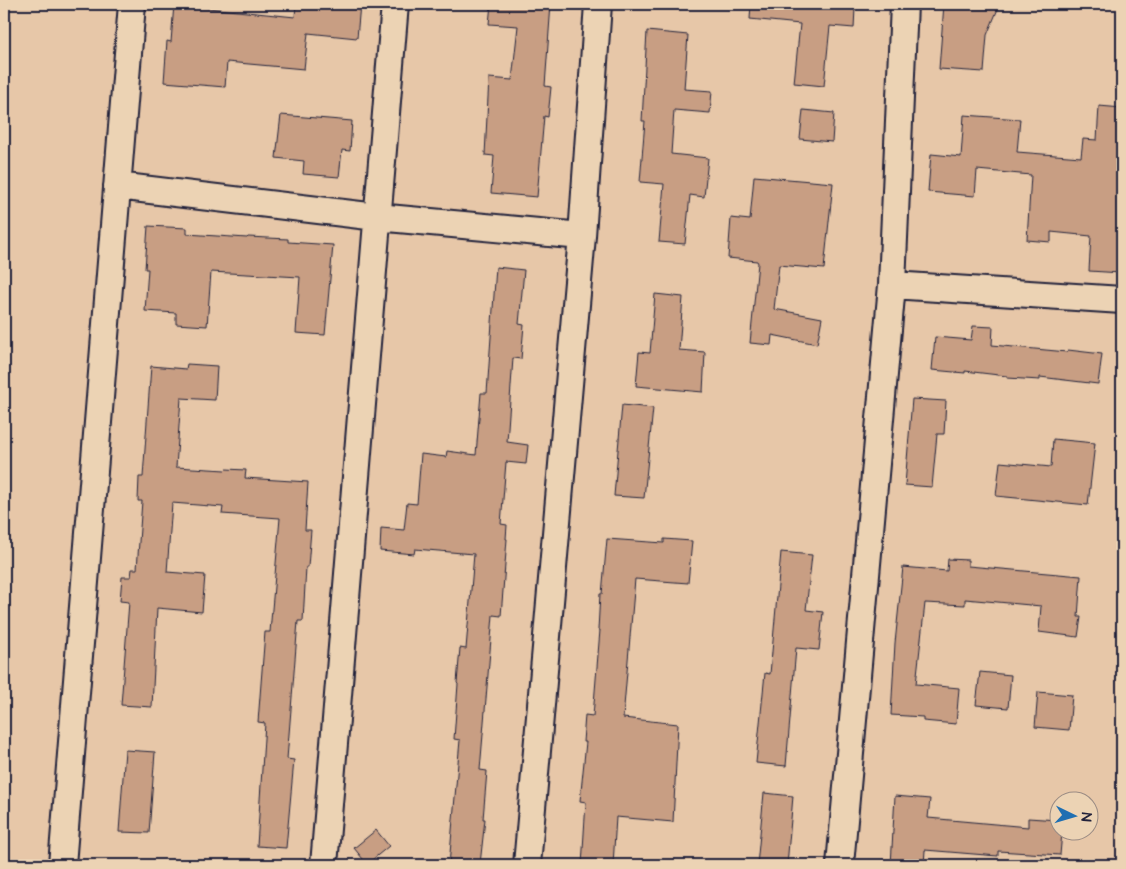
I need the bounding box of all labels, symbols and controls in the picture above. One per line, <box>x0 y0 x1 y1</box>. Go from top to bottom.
north arrow <box>1048 792 1098 842</box>
text: N <box>1076 812 1096 823</box>

